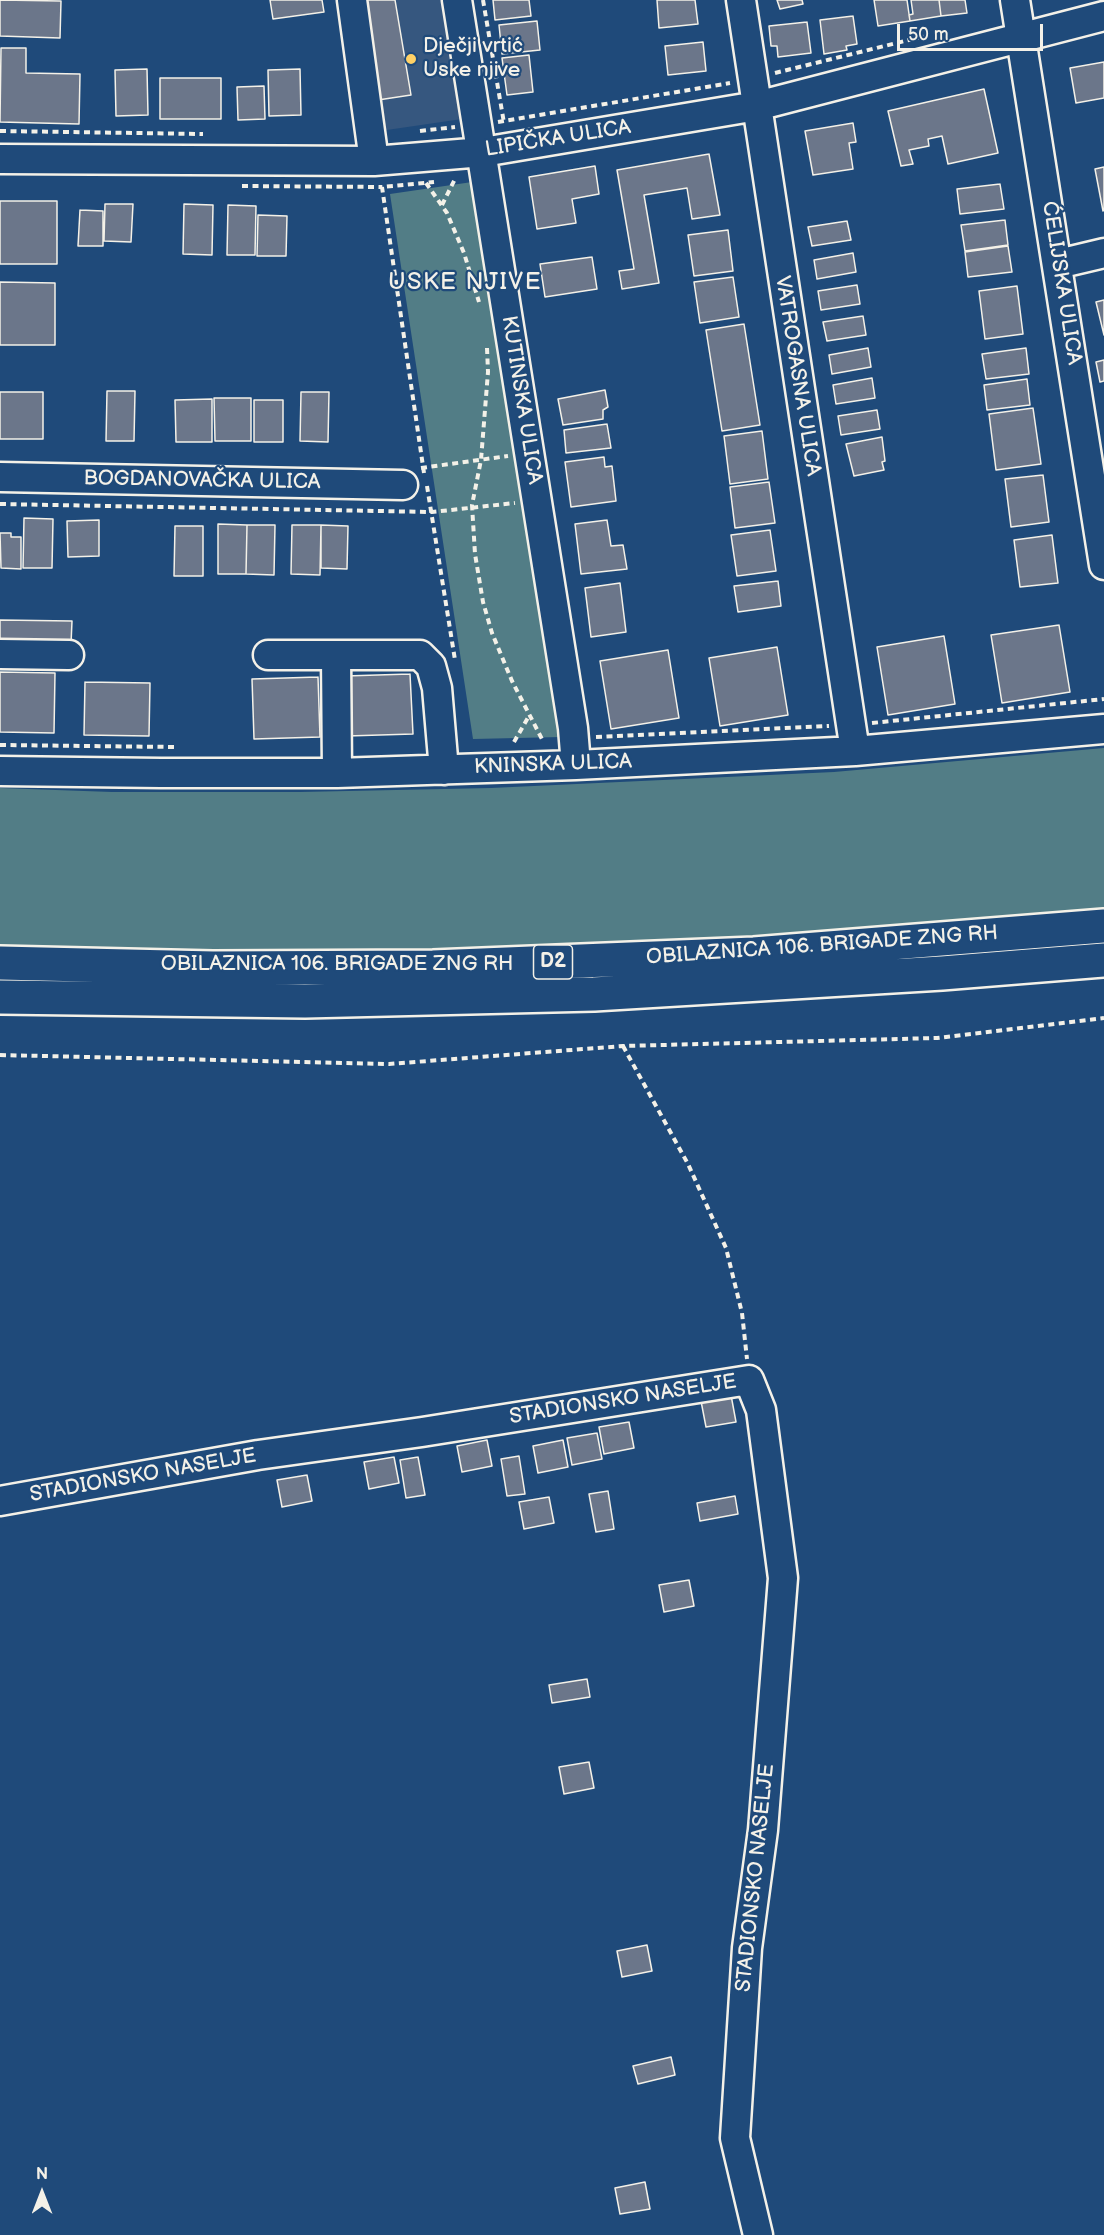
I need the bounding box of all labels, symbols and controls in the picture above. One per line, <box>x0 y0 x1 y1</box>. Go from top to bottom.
scale bar <box>900 12 1046 50</box>
text: 50 m <box>908 24 949 45</box>
place label: Dječji vrtić Uske njive <box>423 34 523 84</box>
marker: Dječji vrtić Uske njive <box>404 52 418 66</box>
street label: LIPIČKA ULICA <box>483 115 633 163</box>
street label: ĆELIJSKA ULICA <box>1036 199 1086 367</box>
district label: USKE NJIVE <box>388 269 542 297</box>
street label: VATROGASNA ULICA <box>769 274 825 478</box>
street label: KUTINSKA ULICA <box>495 314 547 486</box>
street label: BOGDANOVAČKA ULICA <box>83 466 321 496</box>
street label: KNINSKA ULICA <box>474 750 632 780</box>
street label: OBILAZNICA 106. BRIGADE ZNG RH <box>645 921 999 971</box>
road number: D2 <box>534 945 572 979</box>
street label: OBILAZNICA 106. BRIGADE ZNG RH <box>161 952 513 978</box>
street label: STADIONSKO NASELJE <box>508 1370 738 1430</box>
street label: STADIONSKO NASELJE <box>28 1444 258 1508</box>
street label: STADIONSKO NASELJE <box>731 1763 781 1993</box>
north arrow <box>12 2163 72 2223</box>
text: N <box>36 2165 48 2184</box>

